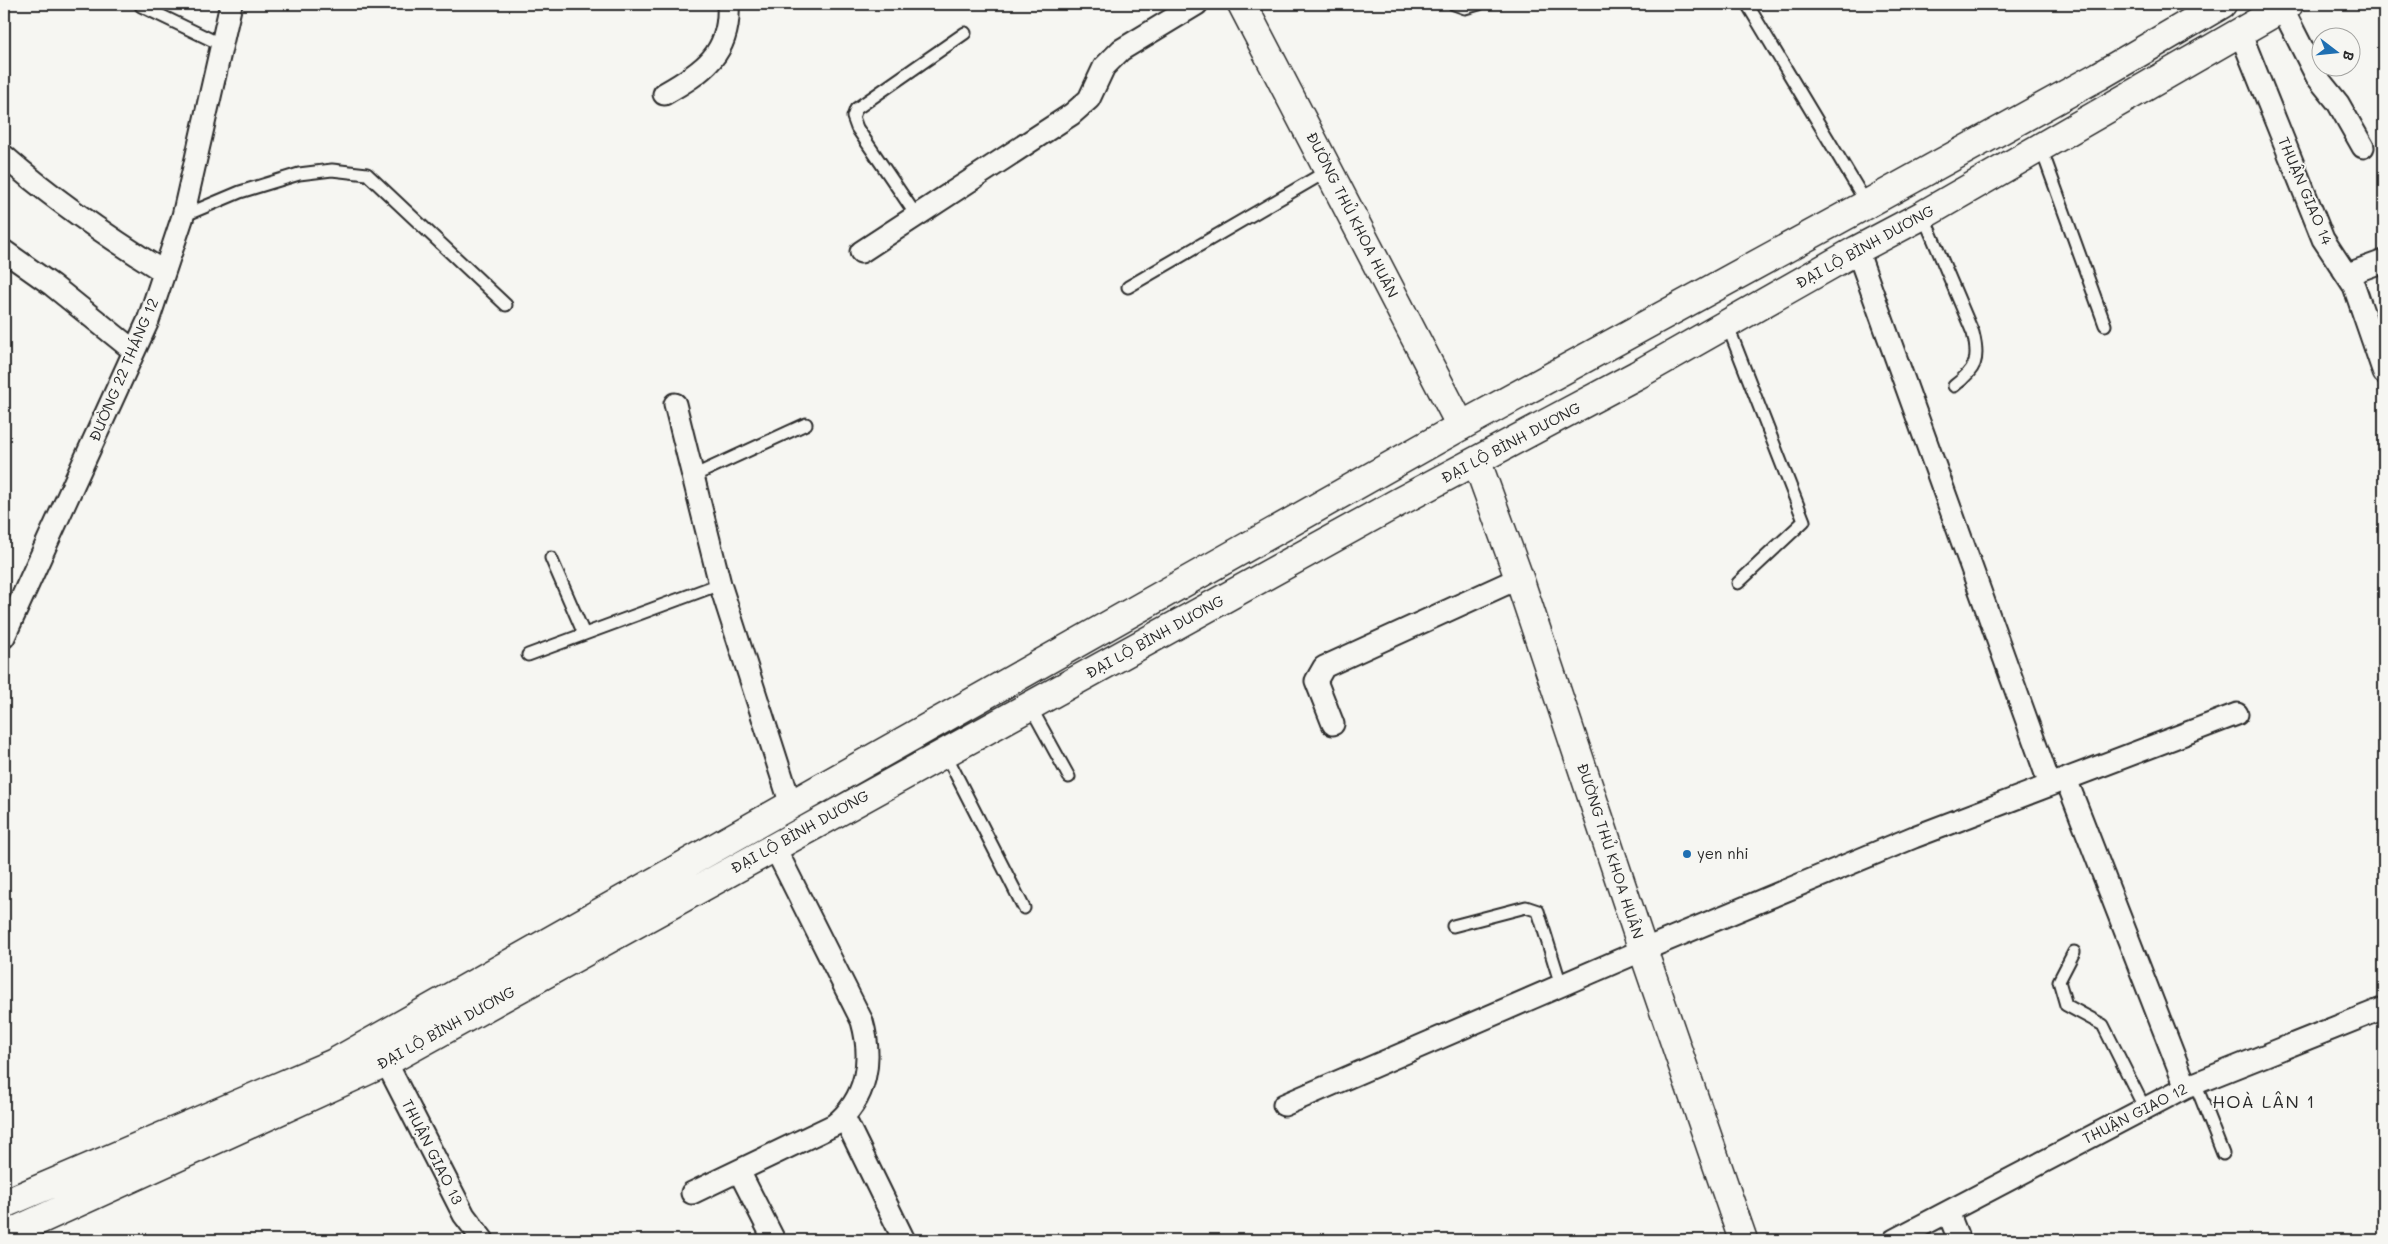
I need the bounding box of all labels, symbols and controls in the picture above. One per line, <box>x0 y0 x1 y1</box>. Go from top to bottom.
north arrow <box>2310 28 2360 78</box>
text: B <box>2339 49 2359 63</box>
street label: ĐƯỜNG THỦ KHOA HUÂN <box>1302 128 1404 301</box>
street label: THUẬN GIAO 14 <box>2274 134 2338 248</box>
street label: ĐẠI LỘ BÌNH DƯƠNG <box>1792 200 1937 293</box>
street label: ĐƯỜNG 22 THÁNG 12 <box>84 295 162 444</box>
street label: ĐẠI LỘ BÌNH DƯƠNG <box>1437 397 1584 487</box>
street label: ĐẠI LỘ BÌNH DƯƠNG <box>1082 590 1227 683</box>
street label: ĐƯỜNG THỦ KHOA HUÂN <box>1573 760 1649 941</box>
street label: ĐẠI LỘ BÌNH DƯƠNG <box>727 785 872 878</box>
place label: yen nhi <box>1697 843 1749 863</box>
marker: yen nhi <box>1681 848 1693 860</box>
street label: ĐẠI LỘ BÌNH DƯƠNG <box>373 981 518 1074</box>
street label: THUẬN GIAO 12 <box>2079 1078 2190 1148</box>
district label: HOÀ LÂN 1 <box>2212 1089 2316 1113</box>
street label: THUẬN GIAO 13 <box>398 1096 468 1208</box>

